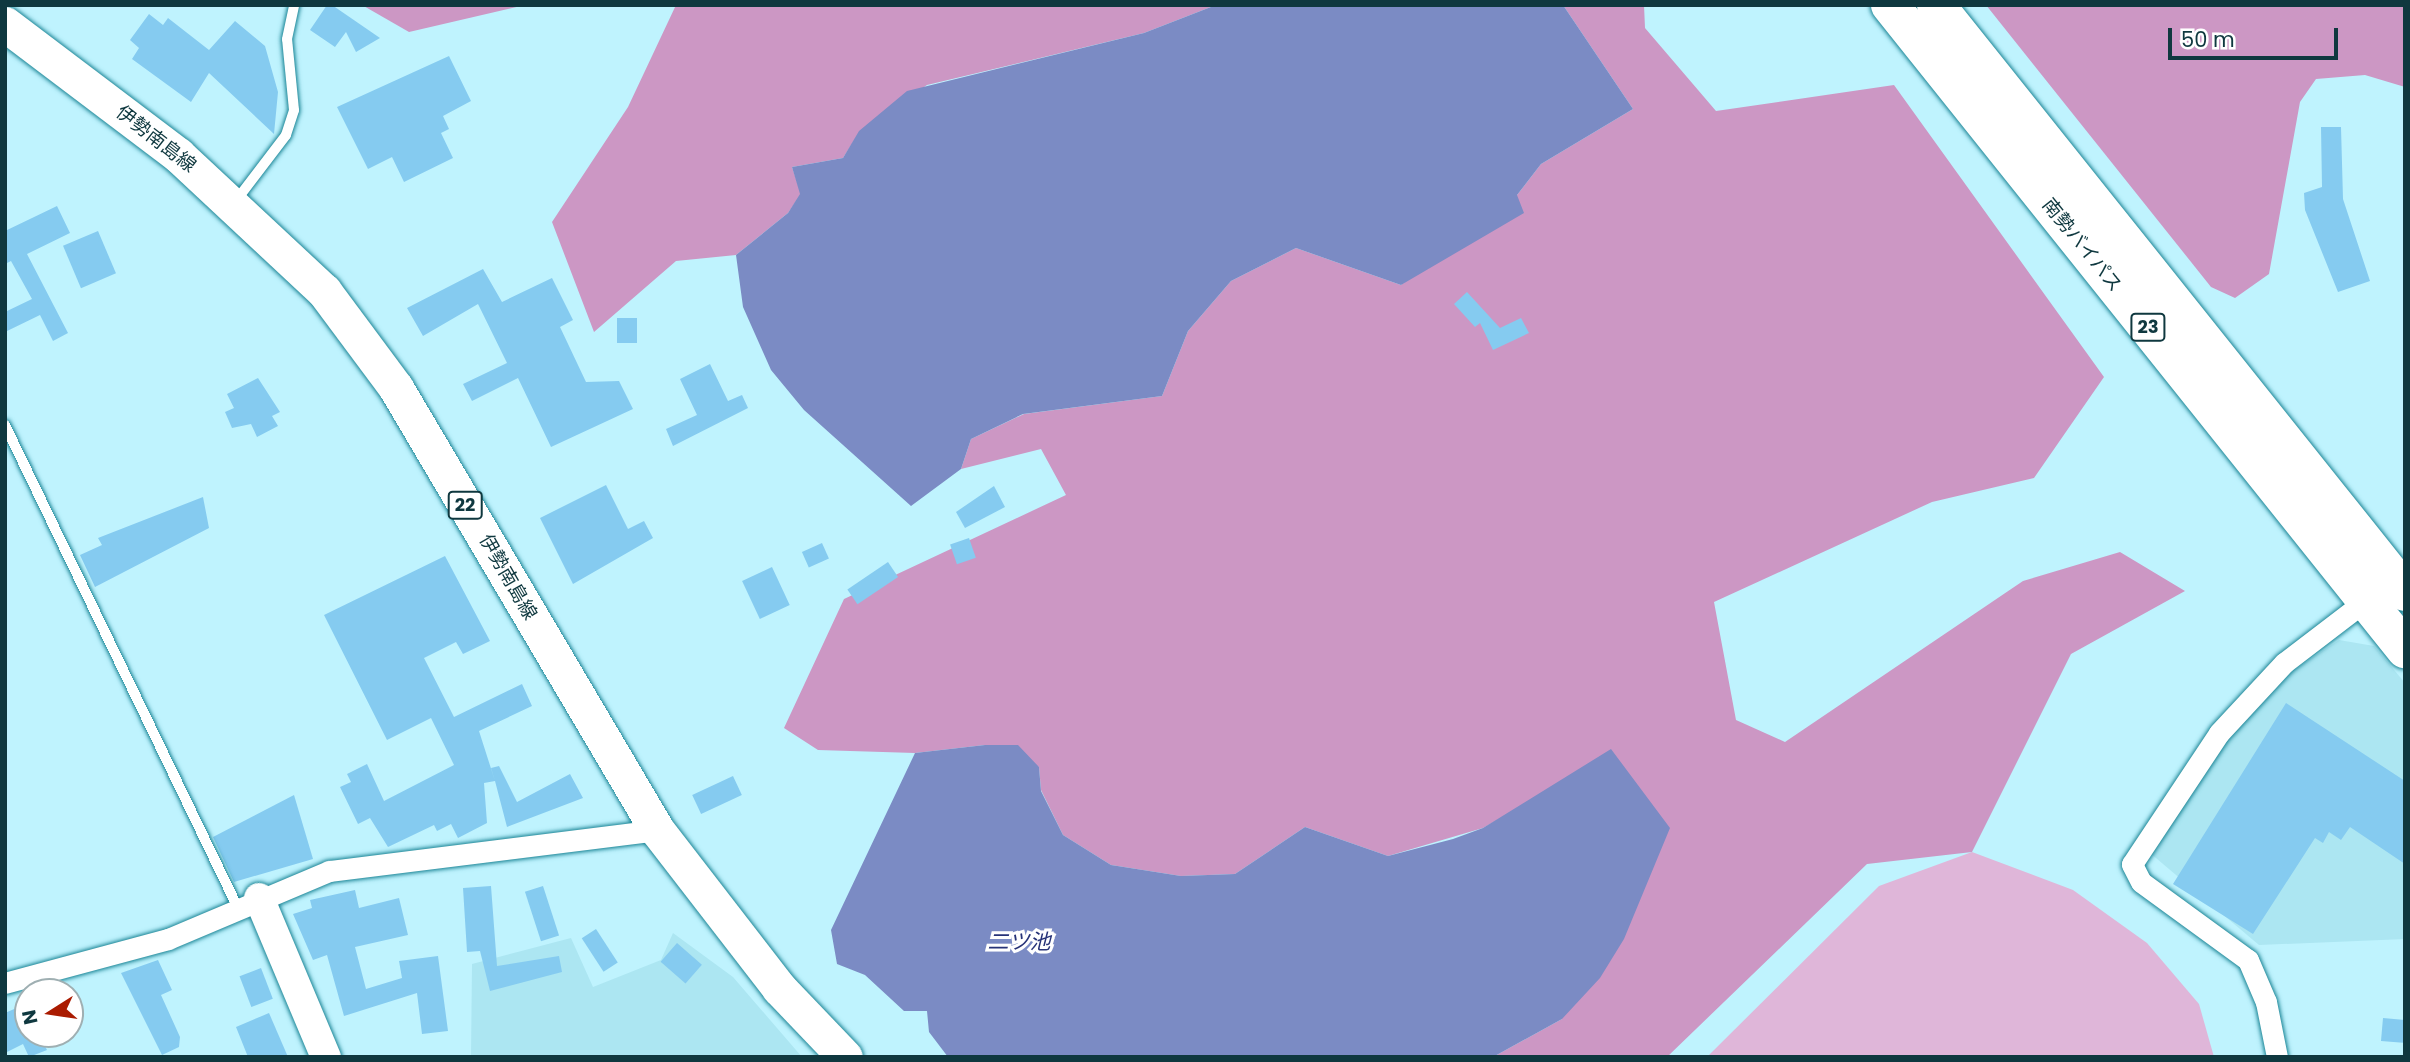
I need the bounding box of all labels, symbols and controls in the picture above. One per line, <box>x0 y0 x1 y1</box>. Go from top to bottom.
scale bar <box>2172 14 2342 58</box>
text: 50 m <box>2181 25 2235 54</box>
street label: 伊勢南島線 <box>112 101 200 177</box>
street label: 南勢バイパス <box>2037 194 2127 296</box>
road number: 23 <box>2129 312 2167 342</box>
road number: 22 <box>448 490 482 520</box>
street label: 伊勢南島線 <box>474 530 542 624</box>
water label: 二ツ池 <box>988 929 1050 955</box>
north arrow <box>14 978 84 1048</box>
text: N <box>15 1007 45 1027</box>

